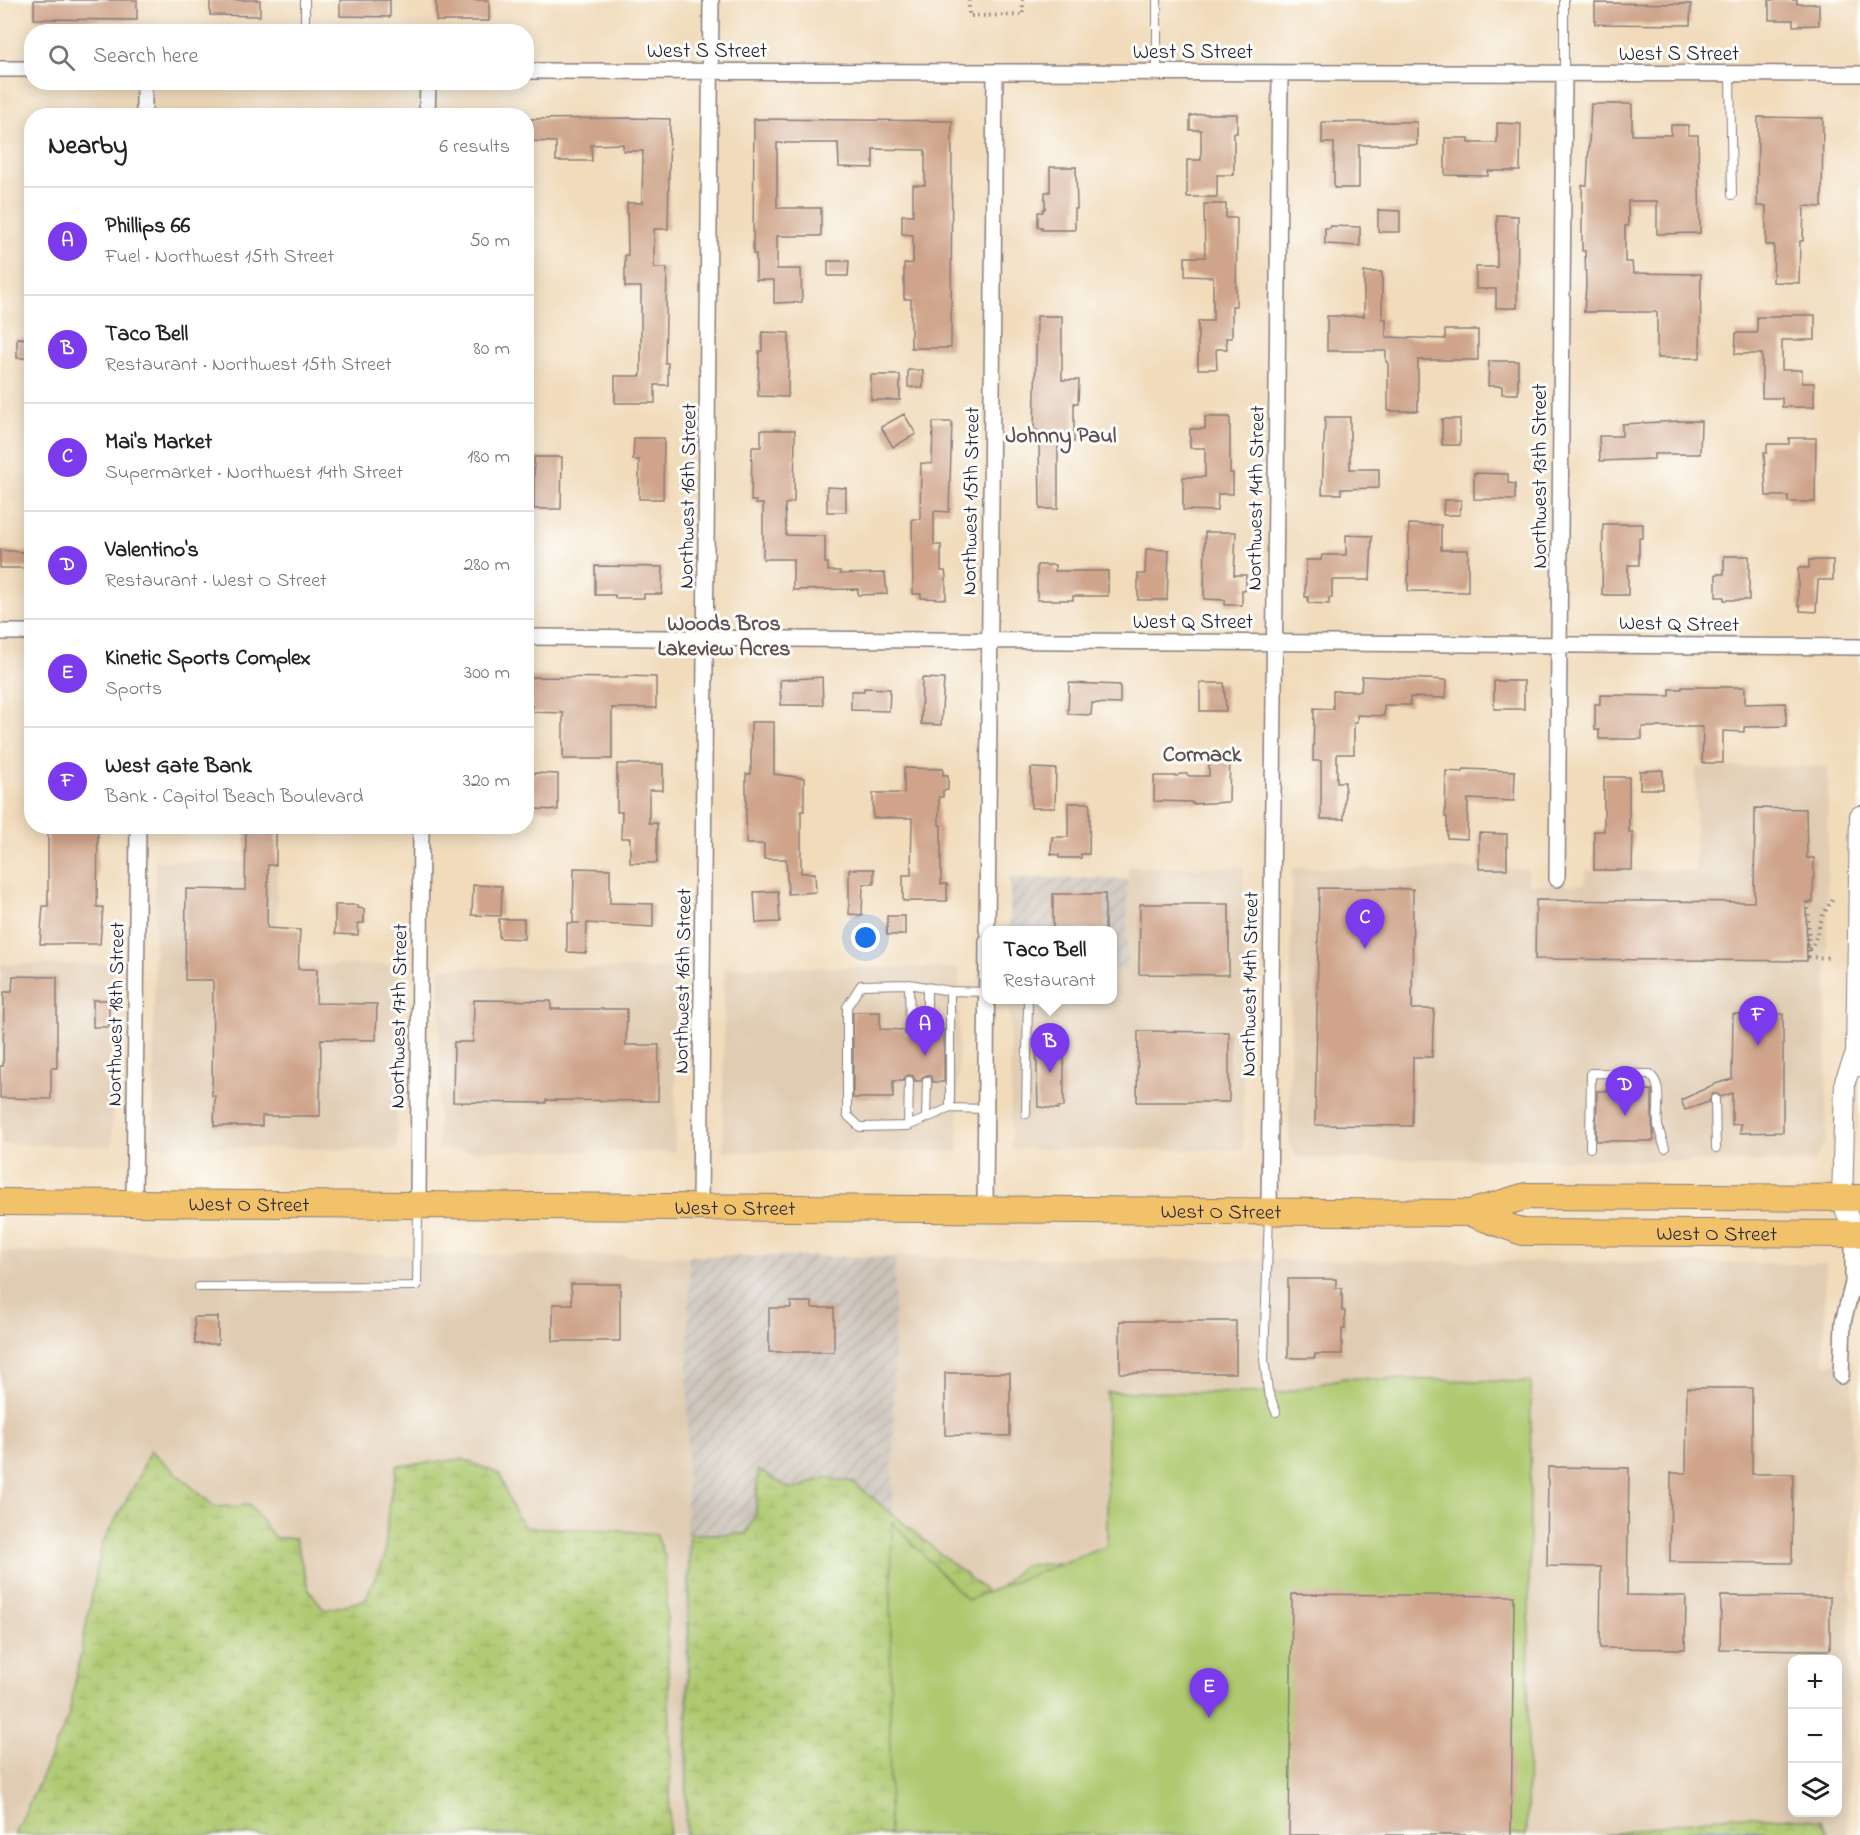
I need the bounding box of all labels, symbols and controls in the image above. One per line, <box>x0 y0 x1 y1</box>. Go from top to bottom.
search box <box>24 24 534 90</box>
street label: West S Street <box>647 37 767 67</box>
street label: West S Street <box>1133 38 1253 68</box>
street label: West S Street <box>1619 40 1739 70</box>
icon: search <box>45 41 78 74</box>
text: Search here <box>93 41 198 73</box>
text: Nearby <box>48 128 127 166</box>
text: 6 results <box>439 133 510 162</box>
text: Phillips 66 <box>105 211 190 243</box>
text: A <box>61 227 74 256</box>
text: 50 m <box>469 227 510 256</box>
text: Fuel · Northwest 15th Street <box>105 243 334 272</box>
text: Taco Bell <box>105 319 188 351</box>
text: B <box>61 335 74 364</box>
text: 80 m <box>473 335 510 364</box>
text: Restaurant · Northwest 15th Street <box>105 351 392 380</box>
street label: Northwest 13th Street <box>1526 383 1556 569</box>
street label: Northwest 16th Street <box>672 403 706 589</box>
street label: Northwest 14th Street <box>1240 405 1274 591</box>
street label: Northwest 15th Street <box>955 406 989 596</box>
district label: Johnny Paul <box>1006 421 1117 454</box>
text: Mai's Market <box>105 427 212 459</box>
text: C <box>62 443 73 472</box>
text: 180 m <box>467 443 510 472</box>
text: Supermarket · Northwest 14th Street <box>105 459 403 488</box>
text: Valentino's <box>105 535 199 567</box>
text: D <box>60 551 75 580</box>
text: 280 m <box>463 551 510 580</box>
text: Restaurant · West O Street <box>105 567 327 596</box>
street label: West Q Street <box>1133 608 1253 638</box>
district label: Woods Bros Lakeview Acres <box>658 609 790 666</box>
street label: West Q Street <box>1619 609 1739 641</box>
text: Kinetic Sports Complex <box>105 643 311 675</box>
text: E <box>61 659 74 688</box>
text: 300 m <box>464 659 510 688</box>
text: Sports <box>105 675 162 704</box>
district label: Cormack <box>1163 740 1243 772</box>
text: West Gate Bank <box>105 751 252 783</box>
text: F <box>61 767 74 796</box>
text: 320 m <box>463 767 510 796</box>
text: Bank · Capitol Beach Boulevard <box>105 783 363 812</box>
street label: Northwest 16th Street <box>667 888 701 1074</box>
street label: Northwest 14th Street <box>1234 891 1268 1077</box>
pin: C <box>1346 900 1384 949</box>
street label: Northwest 18th Street <box>100 921 134 1107</box>
street label: Northwest 17th Street <box>383 923 417 1109</box>
your location <box>851 923 880 952</box>
popup <box>982 926 1117 1004</box>
text: Taco Bell <box>1003 935 1086 967</box>
text: Restaurant <box>1003 967 1096 996</box>
pin: F <box>1738 996 1778 1046</box>
pin: A <box>906 1006 944 1056</box>
pin: B <box>1030 1024 1070 1073</box>
pin: D <box>1606 1066 1644 1116</box>
street label: West O Street <box>188 1190 309 1221</box>
street label: West O Street <box>674 1194 795 1225</box>
street label: West O Street <box>1160 1198 1281 1229</box>
street label: West O Street <box>1656 1220 1777 1251</box>
map controls <box>1788 1655 1842 1817</box>
button: + <box>1788 1655 1842 1709</box>
pin: E <box>1190 1668 1228 1718</box>
button: − <box>1788 1709 1842 1763</box>
button: layers <box>1788 1763 1842 1817</box>

